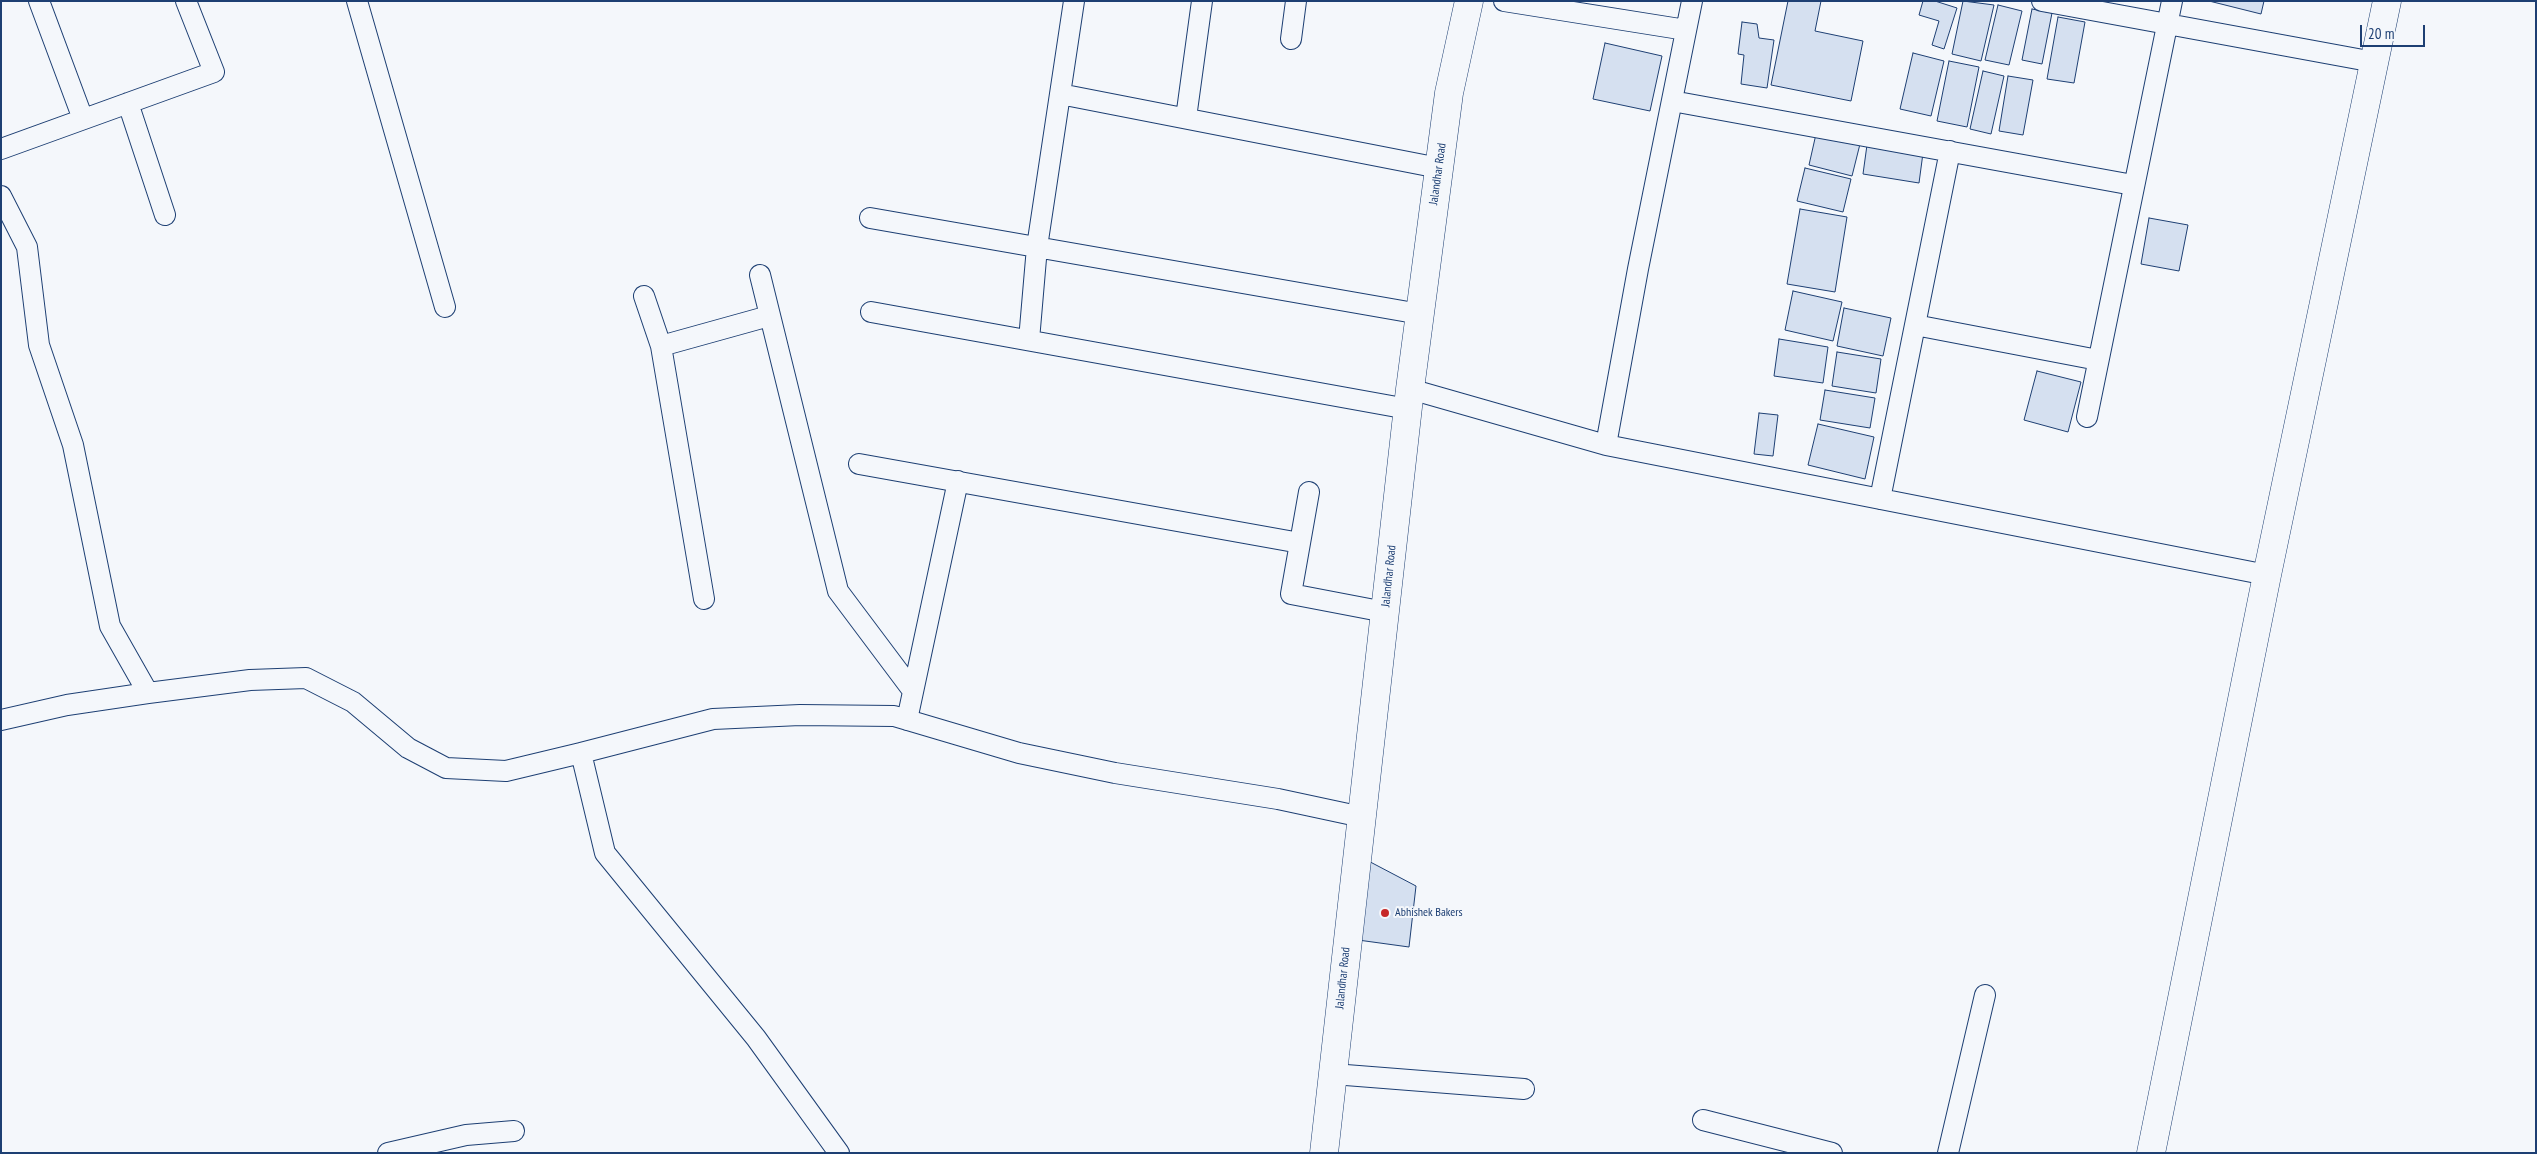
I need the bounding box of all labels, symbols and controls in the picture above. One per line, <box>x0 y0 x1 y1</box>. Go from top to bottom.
scale bar <box>2362 15 2427 47</box>
text: 20 m <box>2368 24 2394 43</box>
street label: Jalandhar Road <box>1427 142 1449 206</box>
street label: Jalandhar Road <box>1379 544 1399 608</box>
place label: Abhishek Bakers <box>1395 906 1463 920</box>
marker: Abhishek Bakers <box>1379 907 1391 919</box>
street label: Jalandhar Road <box>1333 946 1353 1010</box>

